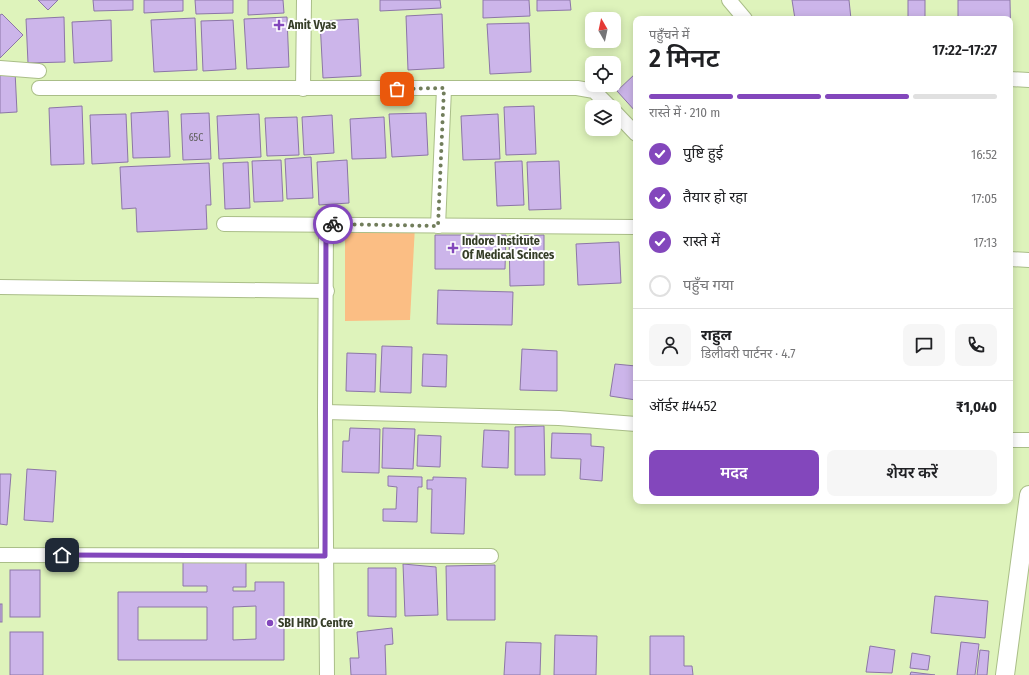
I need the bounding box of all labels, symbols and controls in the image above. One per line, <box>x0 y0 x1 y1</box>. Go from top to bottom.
north arrow <box>585 12 621 48</box>
map controls <box>585 12 621 136</box>
place label: Amit Vyas <box>287 18 337 32</box>
marker: Amit Vyas <box>273 19 285 31</box>
text: पहुँचने में <box>649 27 690 42</box>
text: 17:22–17:27 <box>932 41 997 59</box>
text: 2 मिनट <box>649 43 719 74</box>
button: locate <box>585 56 621 92</box>
pin <box>380 72 414 106</box>
icon: bag <box>386 78 408 100</box>
button: layers <box>585 100 621 136</box>
text: रास्ते में · 210 m <box>649 105 720 120</box>
house number: 65C <box>189 132 203 144</box>
icon: check <box>649 143 671 165</box>
text: पुष्टि हुई <box>683 144 723 162</box>
text: 16:52 <box>971 147 997 162</box>
icon: check <box>649 187 671 209</box>
text: तैयार हो रहा <box>683 188 747 206</box>
text: 17:05 <box>971 191 997 206</box>
courier <box>313 204 353 244</box>
icon: bike <box>322 213 344 235</box>
icon: check <box>649 231 671 253</box>
text: रास्ते में <box>683 232 720 250</box>
place label: Indore Institute Of Medical Scinces <box>462 234 555 262</box>
text: 17:13 <box>974 235 997 250</box>
marker: Indore Institute Of Medical Scinces <box>447 242 459 254</box>
text: पहुँच गया <box>683 276 734 294</box>
button: person <box>649 324 691 366</box>
button: chat <box>903 324 945 366</box>
button: phone <box>955 324 997 366</box>
text: राहुल <box>701 326 732 344</box>
text: डिलीवरी पार्टनर · 4.7 <box>701 346 795 361</box>
text: ऑर्डर #4452 <box>649 397 717 415</box>
text: ₹1,040 <box>956 398 997 416</box>
button: मदद <box>649 450 819 496</box>
button: शेयर करें <box>827 450 997 496</box>
pin <box>45 538 79 572</box>
icon: home <box>51 544 73 566</box>
place label: SBI HRD Centre <box>278 616 353 630</box>
marker: SBI HRD Centre <box>265 618 275 628</box>

